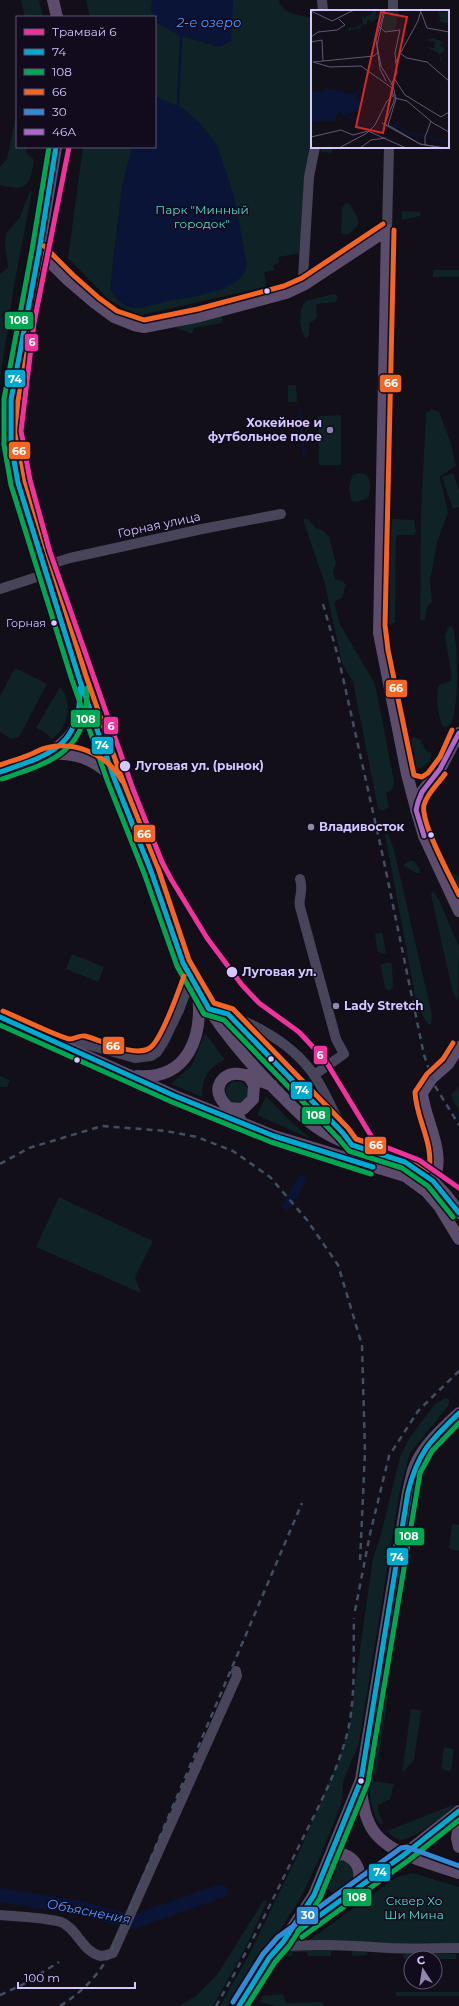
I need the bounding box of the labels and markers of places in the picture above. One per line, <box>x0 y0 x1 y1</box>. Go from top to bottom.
unlabelled marker <box>262 286 272 296</box>
place label: Хокейное и футбольное поле <box>208 415 322 444</box>
marker: Хокейное и футбольное поле <box>325 425 335 435</box>
place label: Горная <box>6 616 46 630</box>
marker: Горная <box>49 618 59 628</box>
place label: Луговая ул. (рынок) <box>135 758 264 773</box>
marker: Луговая ул. (рынок) <box>118 759 132 773</box>
place label: Владивосток <box>319 819 405 834</box>
marker: Владивосток <box>306 822 316 832</box>
unlabelled marker <box>426 830 436 840</box>
place label: Луговая ул. <box>242 964 316 979</box>
marker: Луговая ул. <box>225 965 239 979</box>
place label: Lady Stretch <box>344 998 424 1013</box>
marker: Lady Stretch <box>331 1001 341 1011</box>
unlabelled marker <box>266 1054 276 1064</box>
unlabelled marker <box>72 1055 82 1065</box>
unlabelled marker <box>356 1776 366 1786</box>

